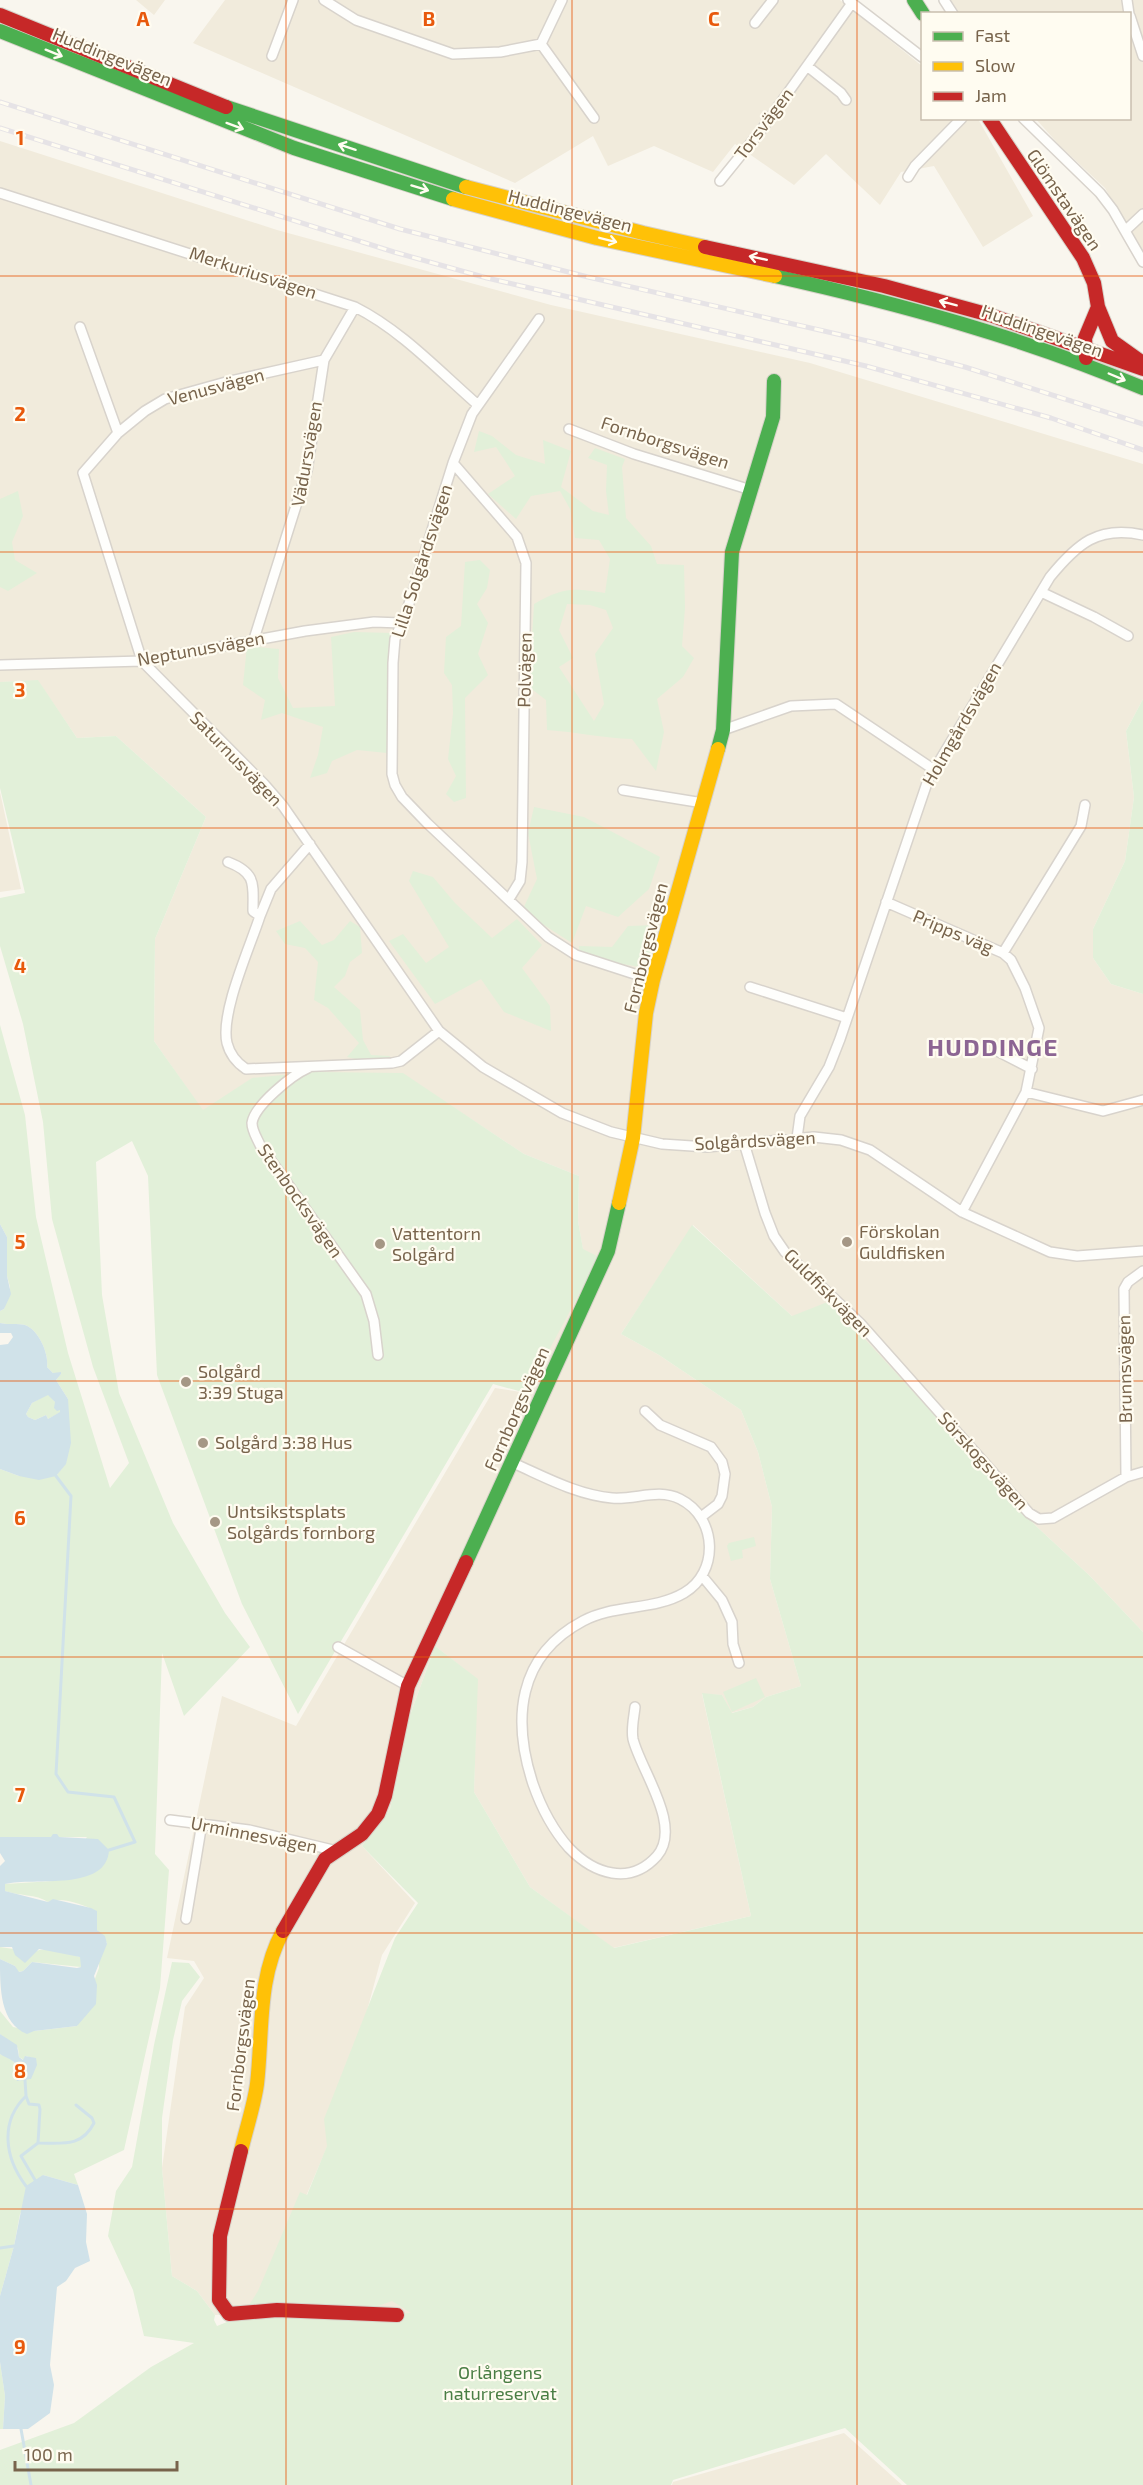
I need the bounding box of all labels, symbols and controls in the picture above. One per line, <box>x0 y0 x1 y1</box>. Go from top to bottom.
text: A <box>136 6 150 30</box>
text: B <box>423 6 435 30</box>
text: C <box>708 6 720 30</box>
legend <box>921 12 1131 120</box>
street label: Huddingevägen <box>49 22 175 90</box>
text: Fast <box>975 24 1010 46</box>
one-way arrow <box>44 48 63 59</box>
text: Slow <box>975 54 1016 76</box>
street label: Torsvägen <box>729 83 797 164</box>
text: Jam <box>975 84 1007 106</box>
one-way arrow <box>225 121 244 132</box>
text: 1 <box>16 125 24 149</box>
one-way arrow <box>338 141 357 152</box>
street label: Glömstavägen <box>1023 144 1107 254</box>
one-way arrow <box>410 183 429 194</box>
street label: Huddingevägen <box>506 184 634 236</box>
one-way arrow <box>598 235 617 247</box>
street label: Merkuriusvägen <box>187 241 320 303</box>
one-way arrow <box>749 252 768 263</box>
one-way arrow <box>938 297 957 308</box>
street label: Huddingevägen <box>979 299 1106 361</box>
street label: Venusvägen <box>165 363 266 409</box>
one-way arrow <box>1108 372 1126 383</box>
street label: Vädursvägen <box>286 399 326 508</box>
text: 2 <box>14 401 26 425</box>
street label: Fornborgsvägen <box>598 411 732 473</box>
street label: Lilla Solgårdsvägen <box>386 481 456 640</box>
street label: Neptunusvägen <box>135 626 266 670</box>
street label: Polvägen <box>512 632 536 708</box>
street label: Holmgårdsvägen <box>917 658 1005 789</box>
text: 3 <box>14 677 26 701</box>
street label: Saturnusvägen <box>186 706 288 810</box>
street label: Fornborgsvägen <box>618 880 672 1015</box>
street label: Pripps väg <box>910 904 997 958</box>
text: 4 <box>14 953 27 977</box>
district label: HUDDINGE <box>927 1032 1059 1061</box>
street label: Solgårdsvägen <box>694 1126 816 1154</box>
street label: Stenbocksvägen <box>253 1139 348 1262</box>
place label: Förskolan Guldfisken <box>859 1220 945 1263</box>
place label: Vattentorn Solgård <box>392 1222 481 1265</box>
text: 5 <box>14 1229 26 1253</box>
marker: Förskolan Guldfisken <box>840 1235 854 1249</box>
marker: Vattentorn Solgård <box>373 1237 387 1251</box>
street label: Guldfiskvägen <box>780 1244 877 1341</box>
street label: Brunnsvägen <box>1112 1315 1136 1423</box>
street label: Fornborgsvägen <box>479 1343 553 1474</box>
place label: Solgård 3:39 Stuga <box>198 1360 284 1403</box>
marker: Solgård 3:39 Stuga <box>179 1375 193 1389</box>
street label: Sörskogsvägen <box>934 1407 1034 1514</box>
place label: Solgård 3:38 Hus <box>215 1431 353 1453</box>
marker: Solgård 3:38 Hus <box>196 1436 210 1450</box>
place label: Untsikstsplats Solgårds fornborg <box>227 1500 375 1543</box>
text: 6 <box>14 1505 26 1529</box>
marker: Untsikstsplats Solgårds fornborg <box>208 1515 222 1529</box>
text: 7 <box>15 1782 26 1806</box>
street label: Urminnesvägen <box>189 1811 319 1857</box>
street label: Fornborgsvägen <box>221 1977 259 2112</box>
text: 8 <box>14 2058 26 2082</box>
text: 9 <box>14 2334 26 2358</box>
park label: Orlångens naturreservat <box>443 2361 557 2404</box>
scale bar <box>15 2434 177 2472</box>
text: 100 m <box>24 2443 73 2465</box>

